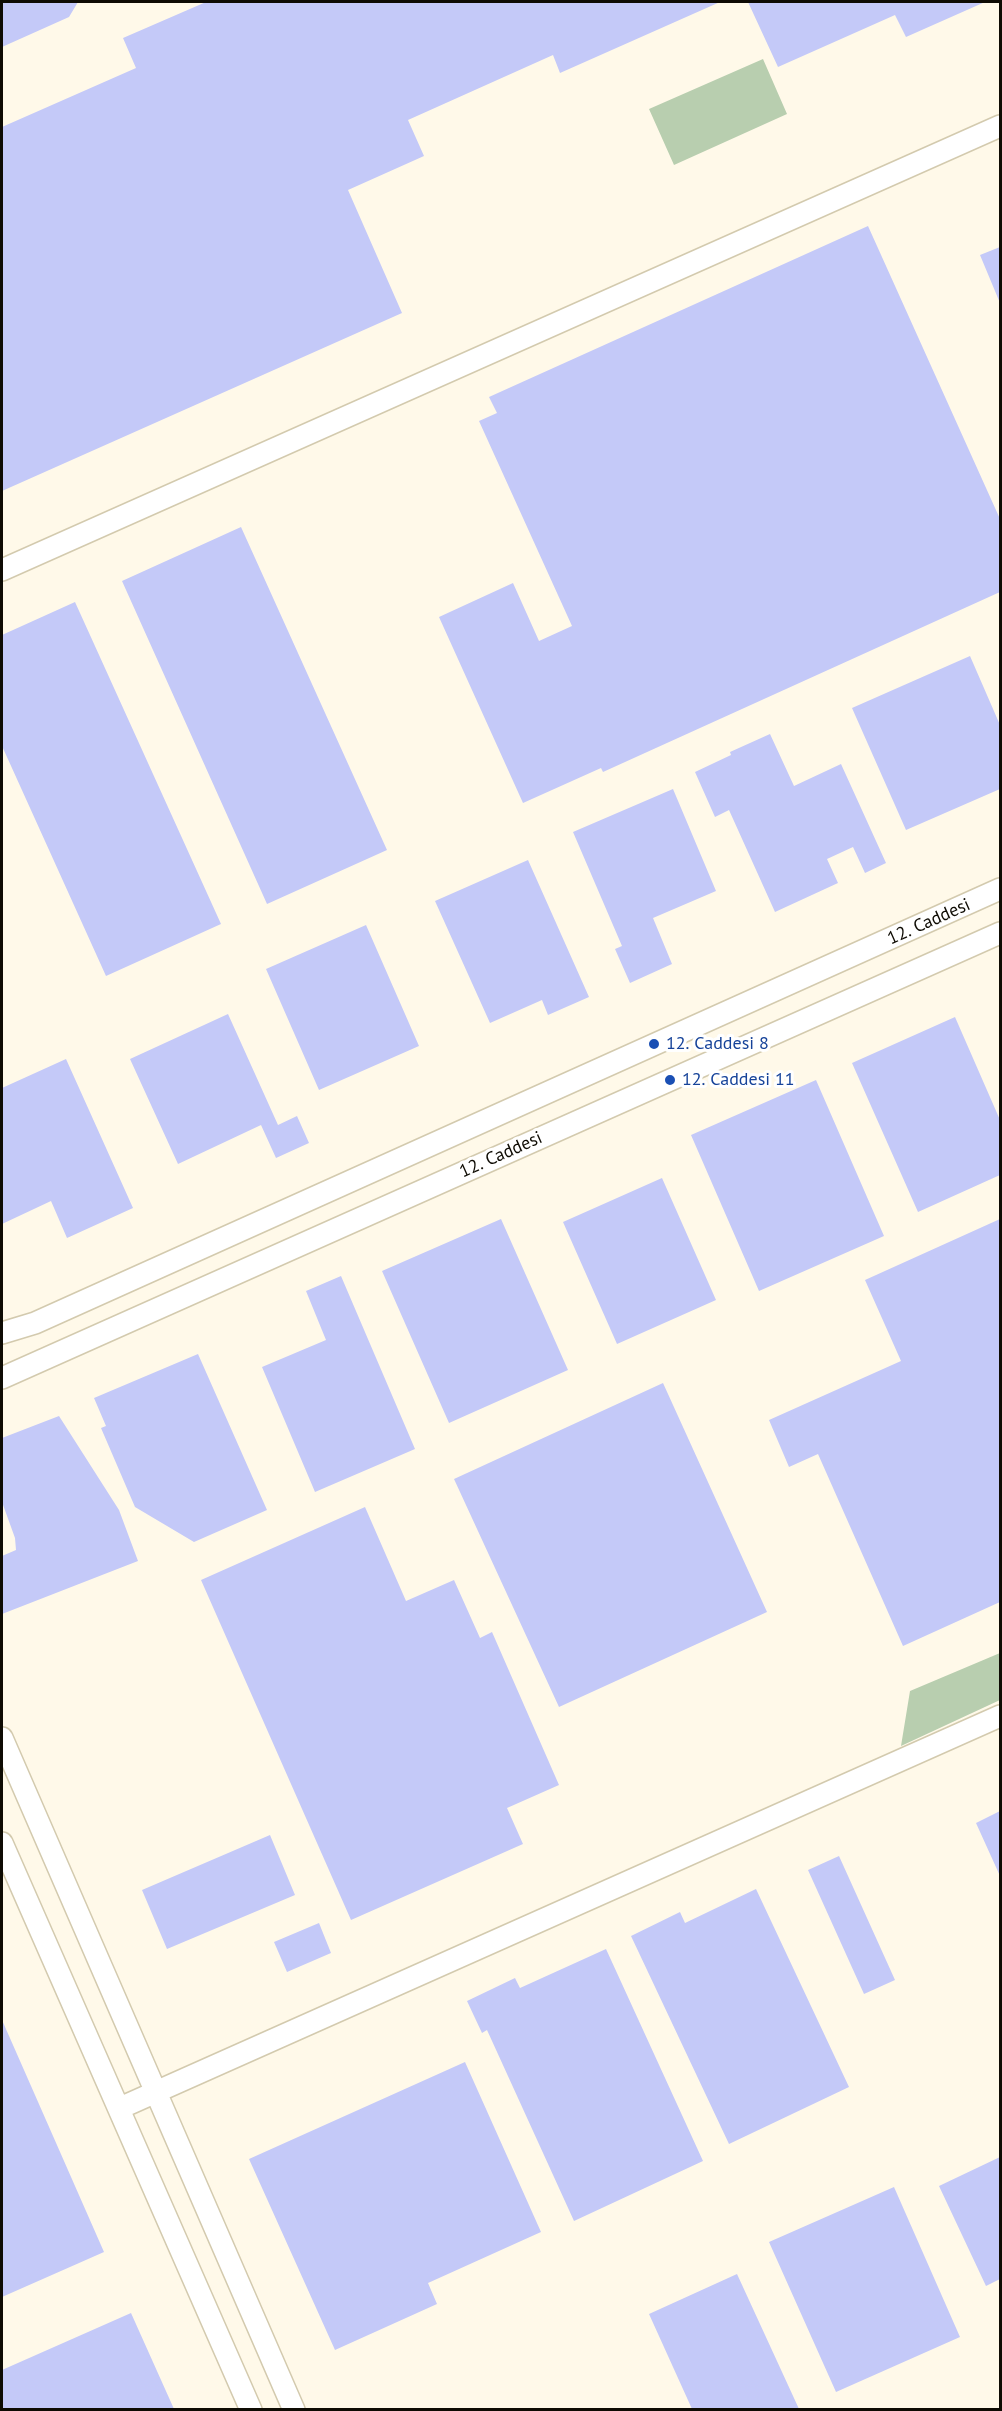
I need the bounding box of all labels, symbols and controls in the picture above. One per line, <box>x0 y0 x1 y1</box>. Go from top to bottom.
street label: 12. Caddesi <box>884 894 974 950</box>
place label: 12. Caddesi 8 <box>666 1033 769 1055</box>
marker: 12. Caddesi 8 <box>647 1037 661 1051</box>
place label: 12. Caddesi 11 <box>682 1069 795 1091</box>
marker: 12. Caddesi 11 <box>663 1073 677 1087</box>
street label: 12. Caddesi <box>456 1127 546 1183</box>

